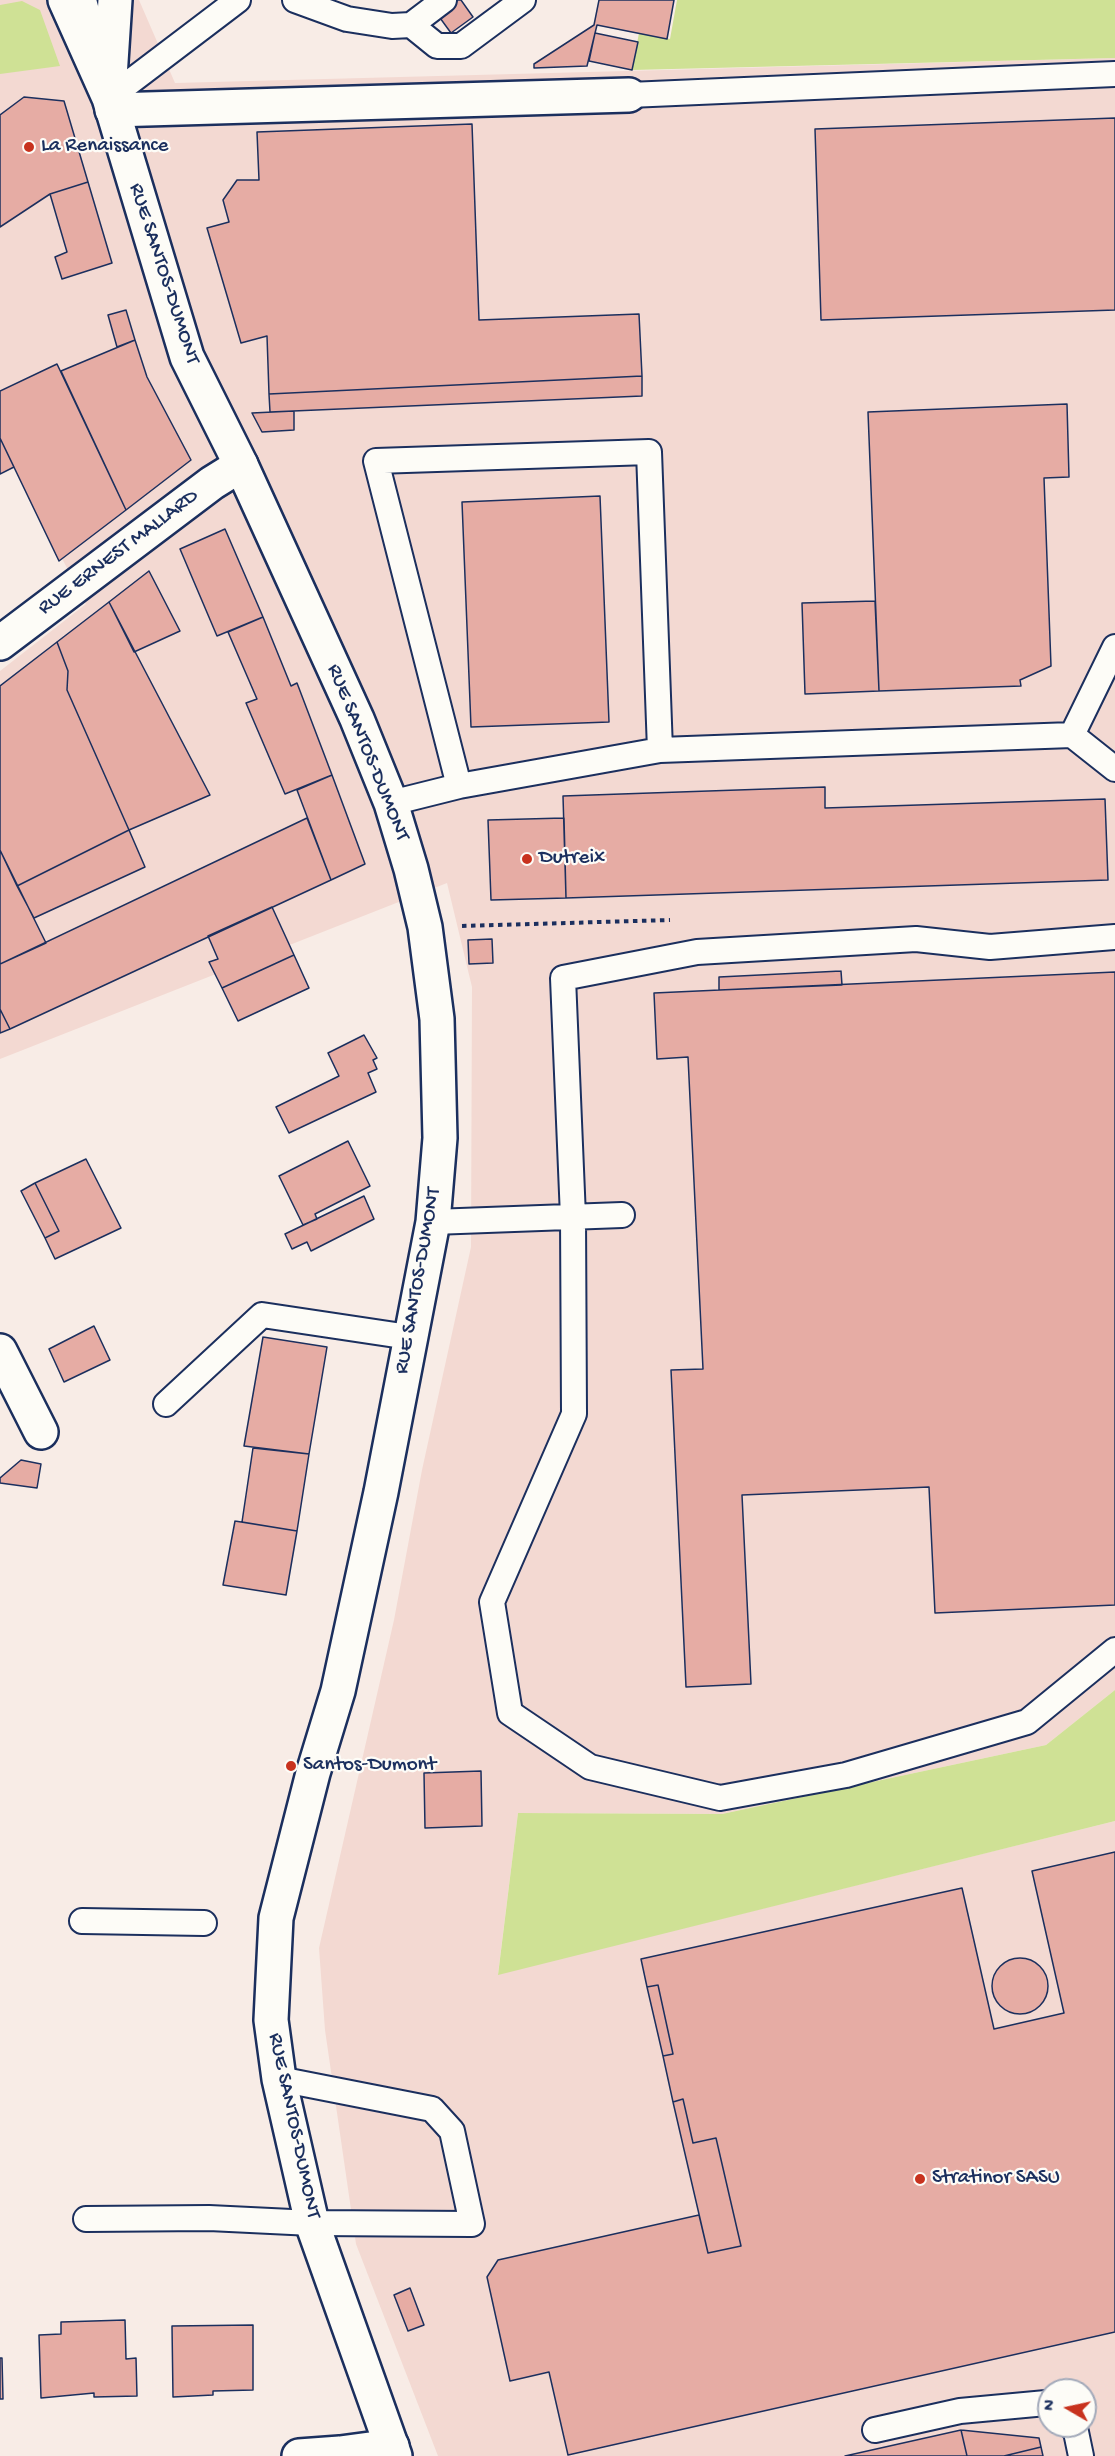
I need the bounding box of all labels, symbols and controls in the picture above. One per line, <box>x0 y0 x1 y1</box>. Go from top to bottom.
place label: La Renaissance <box>41 134 168 160</box>
marker: La Renaissance <box>22 140 36 154</box>
street label: RUE SANTOS-DUMONT <box>122 180 204 368</box>
street label: RUE ERNEST MALLARD <box>34 484 204 622</box>
street label: RUE SANTOS-DUMONT <box>320 661 414 845</box>
place label: Dutreix <box>539 846 605 872</box>
marker: Dutreix <box>520 852 534 866</box>
street label: RUE SANTOS-DUMONT <box>390 1186 448 1376</box>
place label: Santos-Dumont <box>303 1753 436 1779</box>
marker: Santos-Dumont <box>284 1759 298 1773</box>
street label: RUE SANTOS-DUMONT <box>261 2031 325 2221</box>
place label: Stratinor SASU <box>932 2166 1060 2192</box>
marker: Stratinor SASU <box>913 2172 927 2186</box>
north arrow <box>1037 2378 1097 2438</box>
text: N <box>1041 2399 1061 2412</box>

